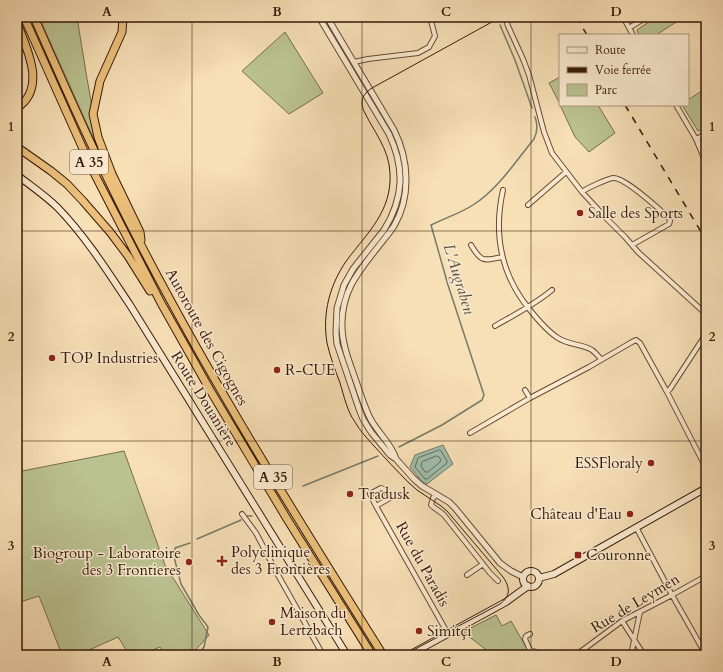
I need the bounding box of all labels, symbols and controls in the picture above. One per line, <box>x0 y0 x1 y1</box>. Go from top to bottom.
text: A <box>102 3 112 21</box>
text: B <box>272 3 282 21</box>
text: C <box>441 3 451 21</box>
text: D <box>610 3 622 21</box>
legend <box>559 34 689 106</box>
text: Route <box>595 42 626 58</box>
text: Voie ferrée <box>595 62 651 78</box>
text: Parc <box>595 82 618 98</box>
text: 1 <box>8 118 14 136</box>
text: 1 <box>709 118 715 136</box>
road number: A 35 <box>70 150 108 174</box>
place label: Salle des Sports <box>588 203 683 223</box>
marker: Salle des Sports <box>575 208 585 218</box>
water label: L'Augraben <box>438 241 480 317</box>
street label: Autoroute des Cigognes <box>161 265 253 409</box>
text: 2 <box>8 328 15 346</box>
text: 2 <box>709 328 716 346</box>
street label: Route Douanière <box>167 347 242 451</box>
place label: TOP Industries <box>60 348 158 368</box>
marker: TOP Industries <box>47 353 57 363</box>
place label: R-CUE <box>285 360 335 380</box>
marker: R-CUE <box>272 365 282 375</box>
place label: ESSFloraly <box>575 453 643 473</box>
marker: ESSFloraly <box>646 458 656 468</box>
road number: A 35 <box>254 465 292 489</box>
place label: Tradusk <box>358 484 410 504</box>
marker: Tradusk <box>345 489 355 499</box>
place label: Château d'Eau <box>530 504 622 524</box>
marker: Château d'Eau <box>625 509 635 519</box>
street label: Rue du Paradis <box>391 518 455 610</box>
text: 3 <box>8 537 15 555</box>
text: 3 <box>709 537 716 555</box>
place label: Polyclinique des 3 Frontières <box>231 542 330 579</box>
place label: Biogroup - Laboratoire des 3 Frontieres <box>33 543 181 580</box>
place label: Couronne <box>586 545 651 565</box>
marker: Couronne <box>573 550 583 560</box>
marker: Polyclinique des 3 Frontières <box>216 555 228 567</box>
marker: Biogroup - Laboratoire des 3 Frontieres <box>184 557 194 567</box>
street label: Rue de Leymen <box>587 568 683 637</box>
place label: Maison du Lertzbach <box>280 603 347 640</box>
marker: Maison du Lertzbach <box>267 617 277 627</box>
place label: Simitçi <box>427 621 471 641</box>
marker: Simitçi <box>414 626 424 636</box>
text: A <box>102 653 112 671</box>
text: B <box>272 653 282 671</box>
text: C <box>441 653 451 671</box>
text: D <box>610 653 622 671</box>

